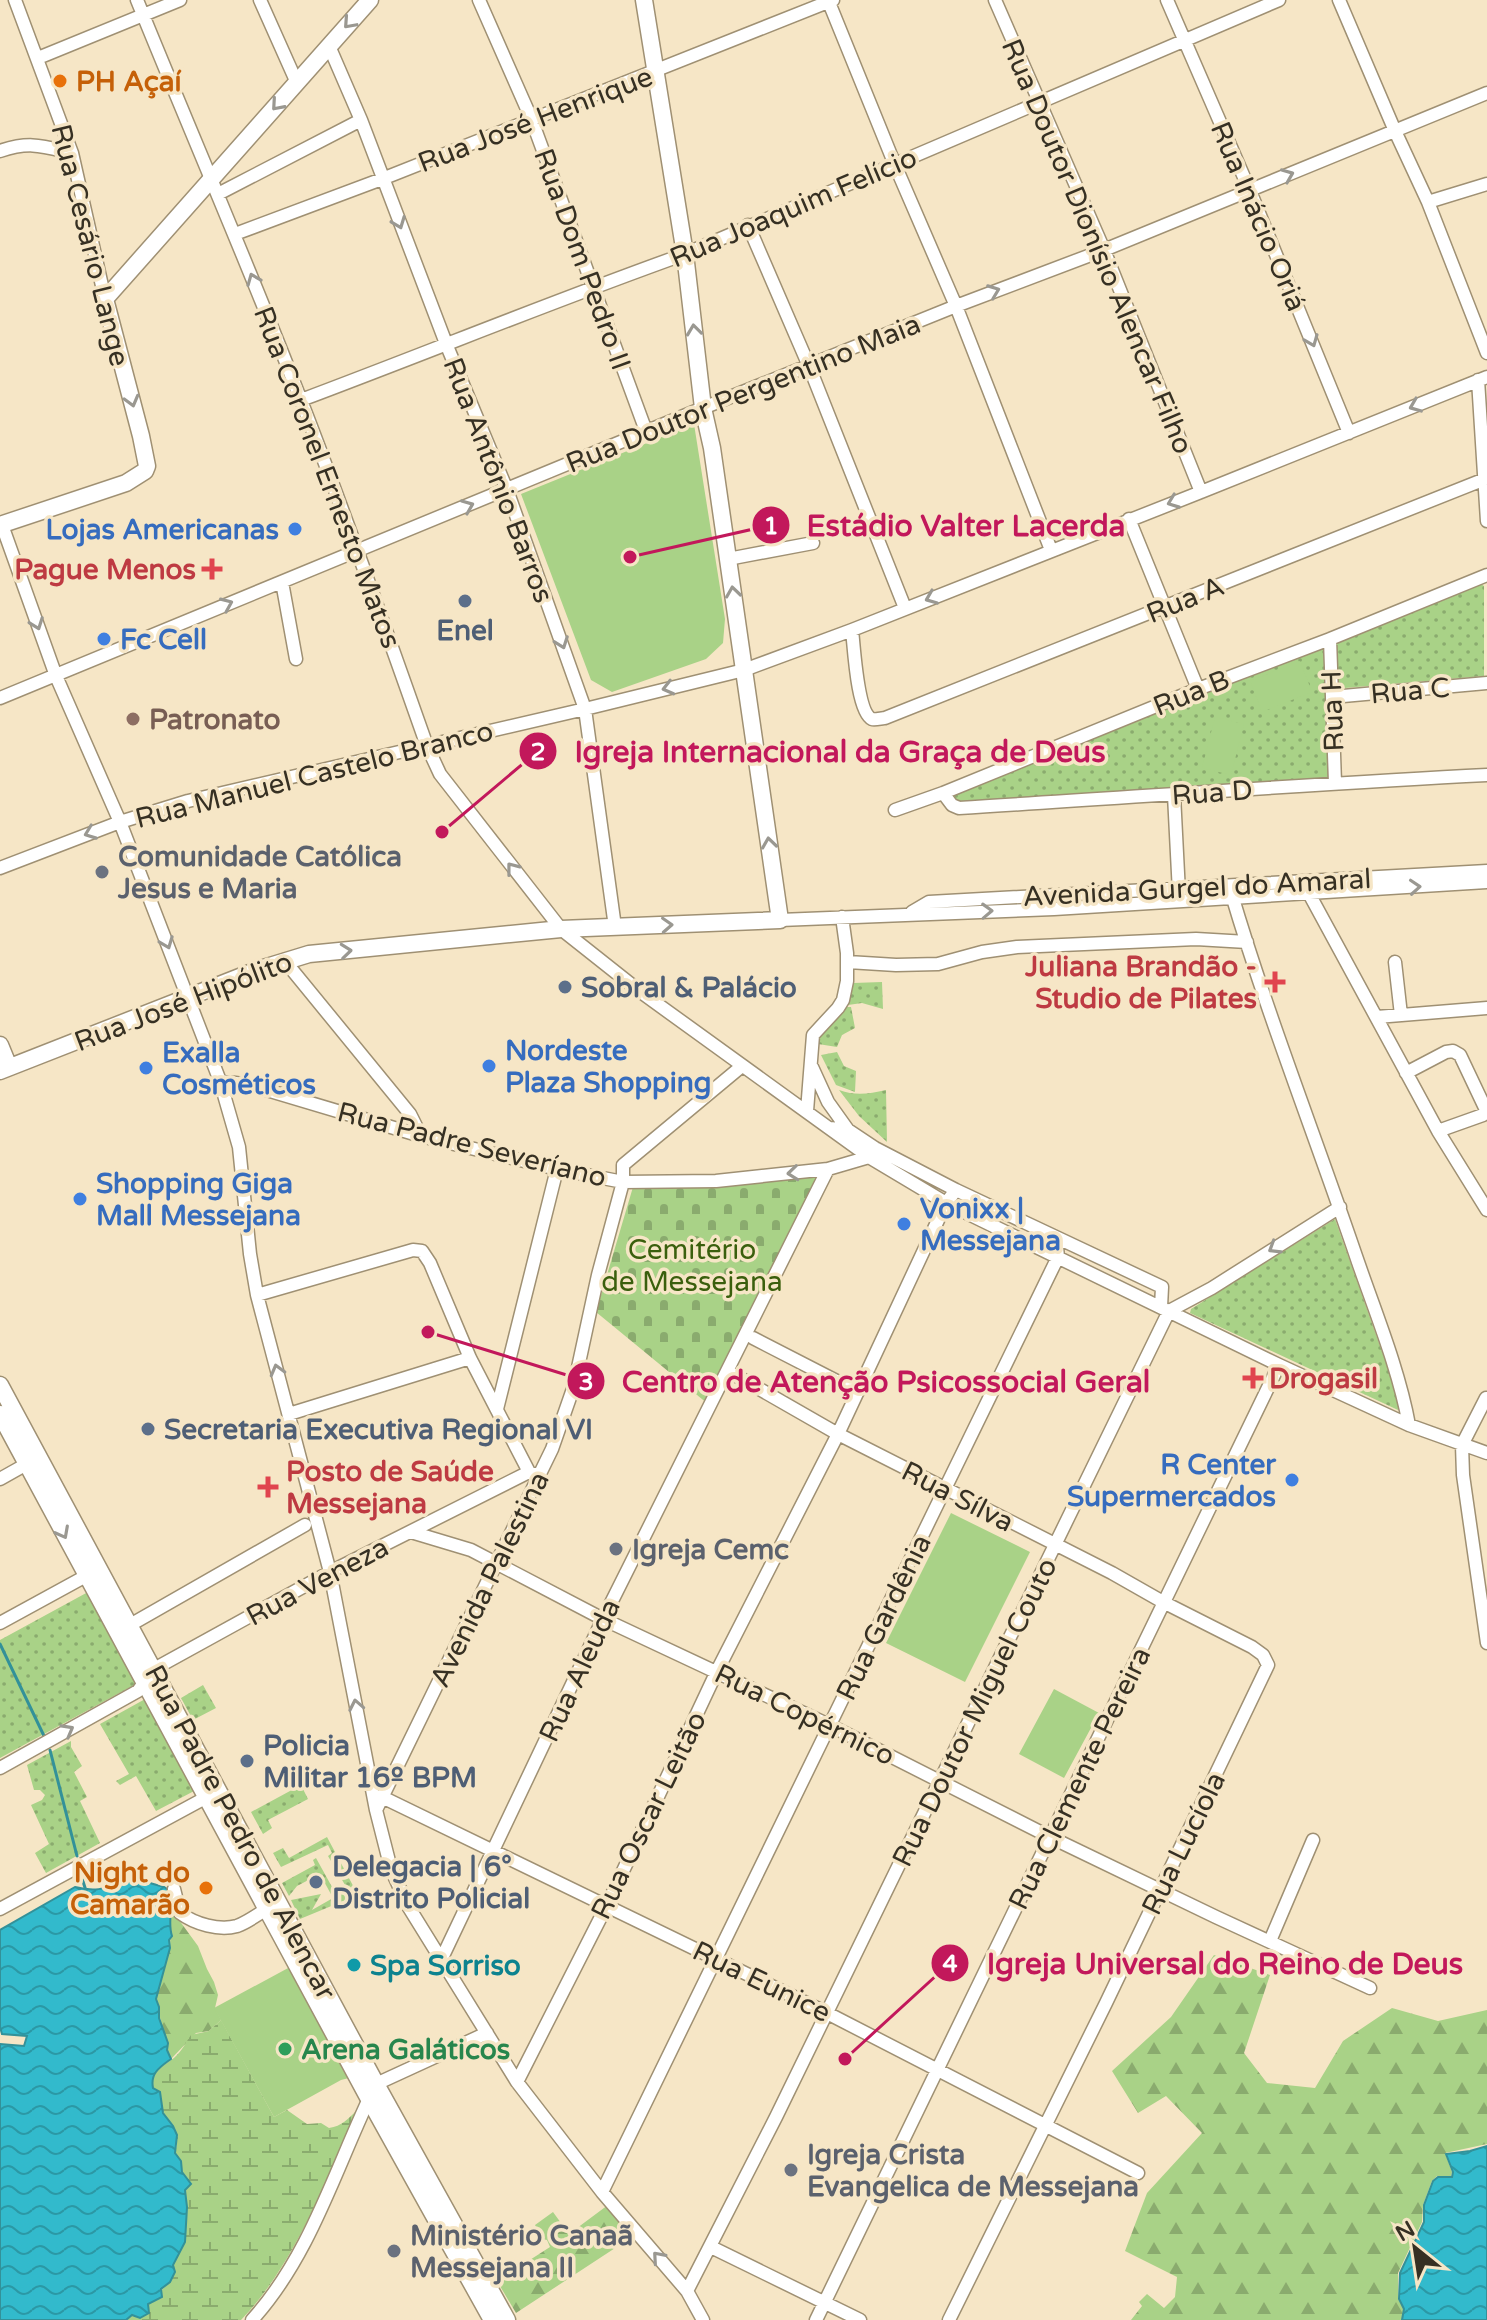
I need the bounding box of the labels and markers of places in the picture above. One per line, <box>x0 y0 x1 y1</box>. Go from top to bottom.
place label: PH Açaí <box>76 65 181 99</box>
marker: PH Açaí <box>51 72 69 90</box>
callout: Estádio Valter Lacerda <box>751 498 1142 552</box>
place label: Lojas Americanas <box>45 513 279 547</box>
marker: Lojas Americanas <box>286 520 304 538</box>
place label: Pague Menos <box>14 553 196 587</box>
marker: Pague Menos <box>203 560 221 578</box>
marker: Enel <box>456 592 474 610</box>
place label: Enel <box>436 614 494 648</box>
place label: Fc Cell <box>120 623 207 657</box>
marker: Fc Cell <box>95 630 113 648</box>
place label: Patronato <box>149 703 281 737</box>
marker: Patronato <box>124 710 142 728</box>
callout: Igreja Internacional da Graça de Deus <box>518 724 1121 778</box>
place label: Comunidade Católica Jesus e Maria <box>117 840 402 906</box>
marker: Comunidade Católica Jesus e Maria <box>93 863 111 881</box>
place label: Juliana Brandão - Studio de Pilates <box>1024 950 1257 1016</box>
place label: Sobral & Palácio <box>581 971 797 1005</box>
marker: Juliana Brandão - Studio de Pilates <box>1264 971 1286 993</box>
marker: Sobral & Palácio <box>556 978 574 996</box>
place label: Nordeste Plaza Shopping <box>505 1034 711 1100</box>
place label: Exalla Cosméticos <box>162 1036 316 1102</box>
marker: Nordeste Plaza Shopping <box>480 1057 498 1075</box>
marker: Exalla Cosméticos <box>137 1059 155 1077</box>
place label: Shopping Giga Mall Messejana <box>96 1167 301 1233</box>
marker: Shopping Giga Mall Messejana <box>71 1190 89 1208</box>
place label: Vonixx | Messejana <box>920 1192 1061 1258</box>
marker: Vonixx | Messejana <box>895 1215 913 1233</box>
callout: Centro de Atenção Psicossocial Geral <box>566 1354 1167 1408</box>
place label: Drogasil <box>1269 1362 1378 1396</box>
marker: Drogasil <box>1244 1369 1262 1387</box>
place label: Secretaria Executiva Regional VI <box>164 1413 593 1447</box>
marker: Secretaria Executiva Regional VI <box>139 1420 157 1438</box>
place label: R Center Supermercados <box>1067 1448 1277 1514</box>
place label: Posto de Saúde Messejana <box>286 1455 494 1521</box>
marker: R Center Supermercados <box>1283 1471 1301 1489</box>
marker: Posto de Saúde Messejana <box>257 1476 279 1498</box>
place label: Igreja Cemc <box>632 1533 789 1567</box>
marker: Igreja Cemc <box>607 1540 625 1558</box>
place label: Policia Militar 16º BPM <box>263 1729 477 1795</box>
marker: Policia Militar 16º BPM <box>238 1752 256 1770</box>
place label: Delegacia | 6° Distrito Policial <box>332 1850 530 1916</box>
place label: Night do Camarão <box>70 1856 190 1922</box>
marker: Delegacia | 6° Distrito Policial <box>307 1873 325 1891</box>
marker: Night do Camarão <box>197 1879 215 1897</box>
callout: Igreja Universal do Reino de Deus <box>930 1936 1479 1990</box>
place label: Spa Sorriso <box>370 1949 521 1983</box>
marker: Spa Sorriso <box>345 1956 363 1974</box>
place label: Arena Galáticos <box>301 2033 510 2067</box>
marker: Arena Galáticos <box>276 2040 294 2058</box>
place label: Igreja Crista Evangelica de Messejana <box>807 2138 1139 2204</box>
marker: Igreja Crista Evangelica de Messejana <box>782 2161 800 2179</box>
place label: Ministério Canaã Messejana II <box>410 2219 633 2285</box>
marker: Ministério Canaã Messejana II <box>385 2242 403 2260</box>

